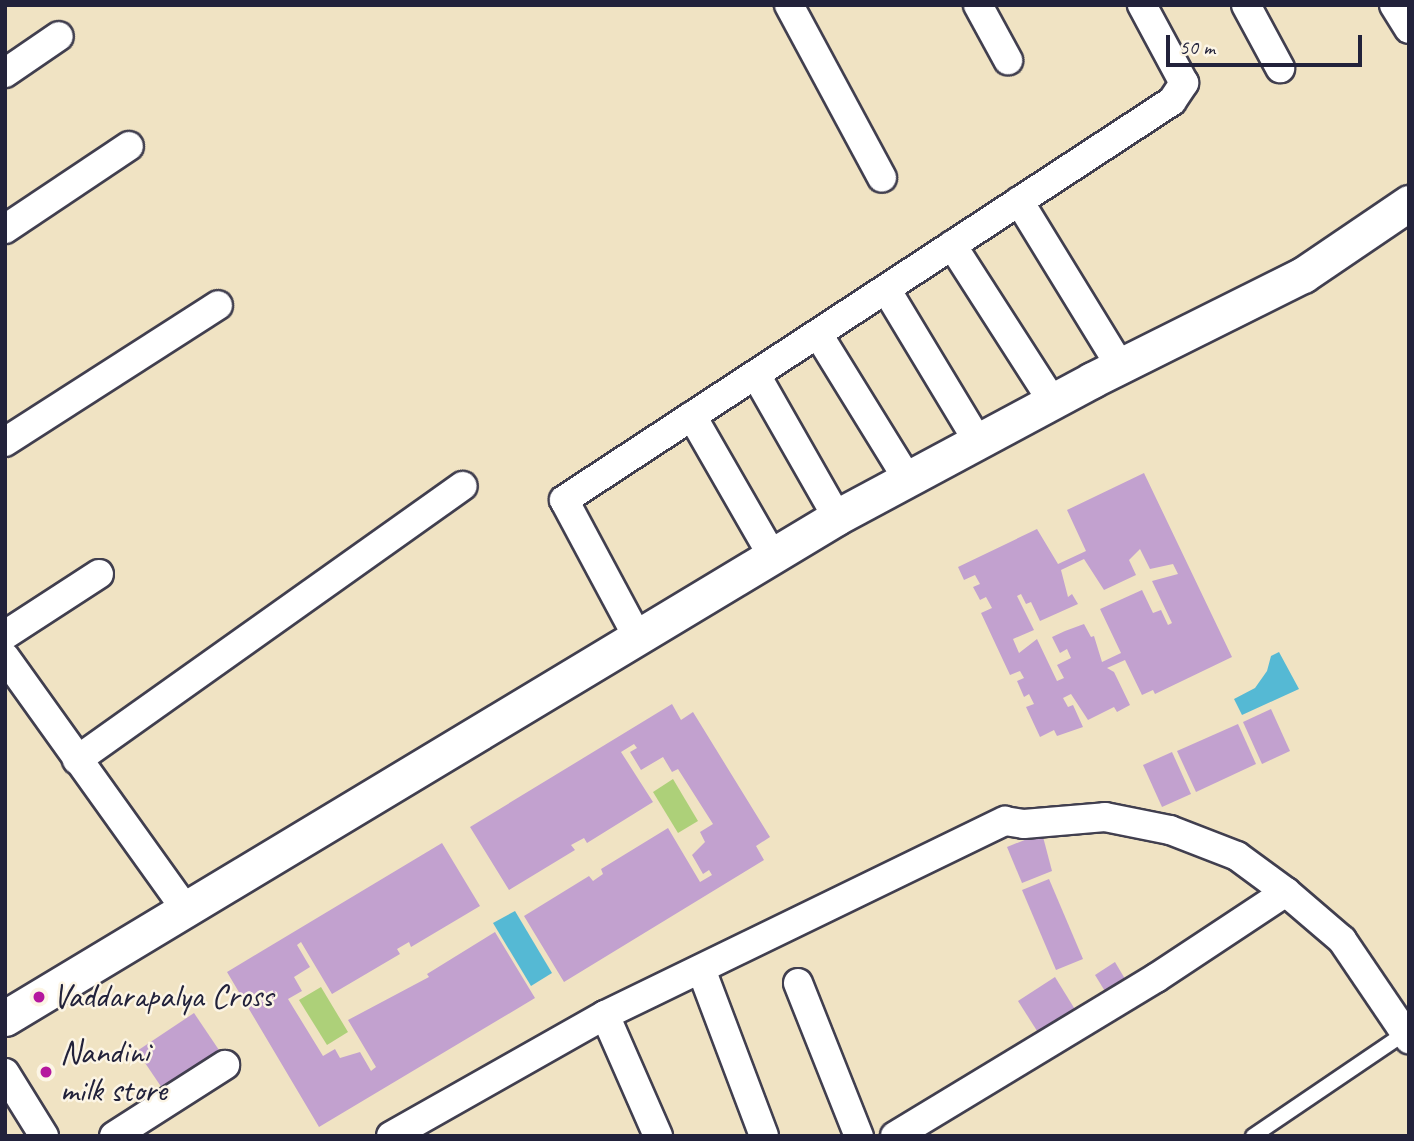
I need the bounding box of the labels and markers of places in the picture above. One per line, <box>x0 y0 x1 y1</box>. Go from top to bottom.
place label: Vaddarapalya Cross <box>53 977 273 1017</box>
marker: Vaddarapalya Cross <box>31 989 47 1005</box>
place label: Nandini milk store <box>60 1033 167 1111</box>
marker: Nandini milk store <box>38 1064 54 1080</box>

